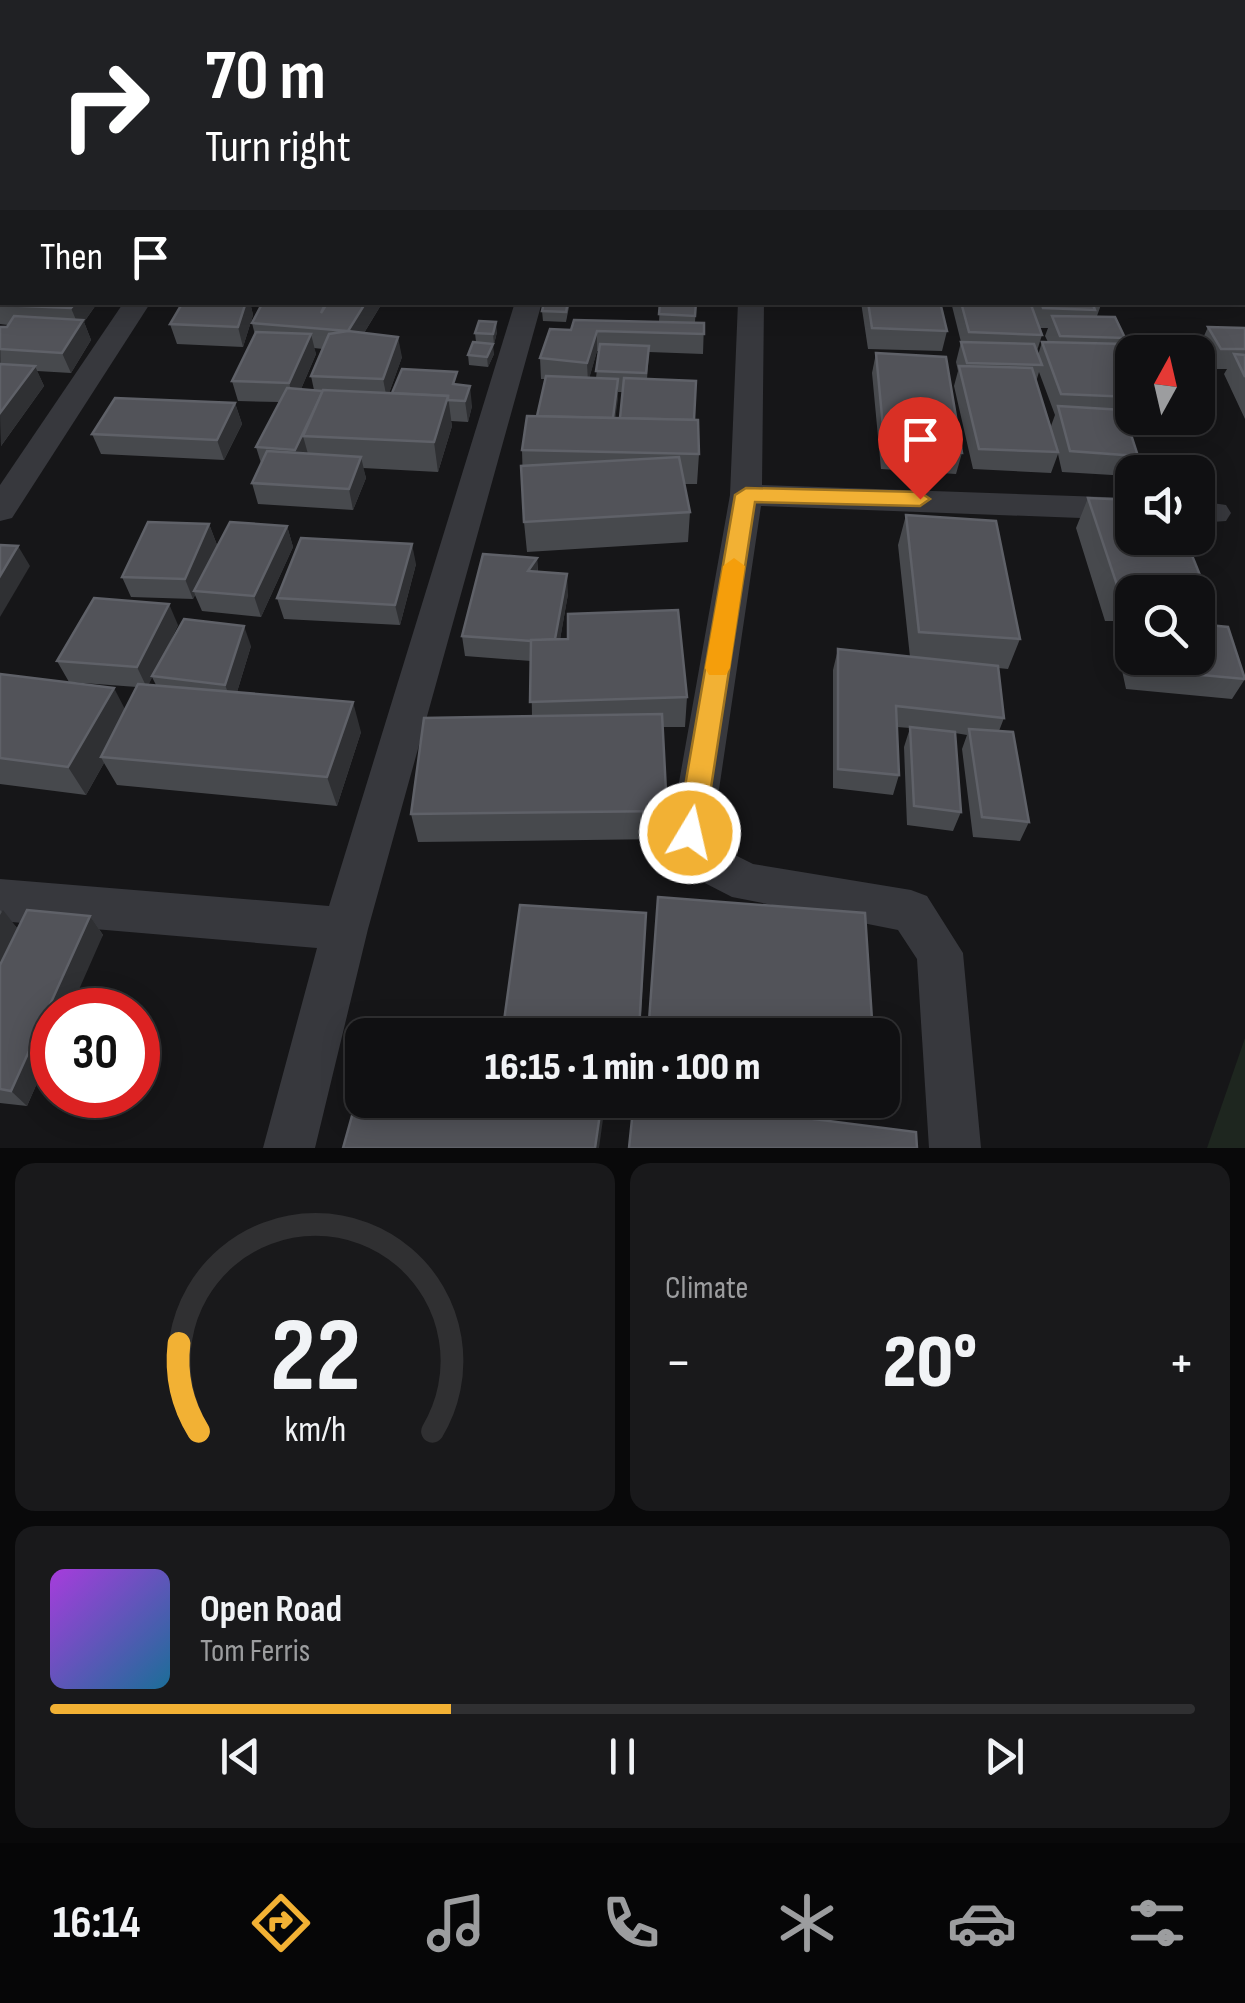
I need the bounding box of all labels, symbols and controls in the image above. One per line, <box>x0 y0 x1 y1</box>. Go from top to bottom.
text: 70 m <box>205 35 326 119</box>
icon: right <box>40 40 170 170</box>
text: Turn right <box>205 120 351 175</box>
icon: arrive <box>123 230 178 285</box>
text: Then <box>40 235 103 280</box>
north arrow <box>1115 335 1215 435</box>
map controls <box>1115 335 1215 675</box>
pin <box>878 397 963 500</box>
icon: arrive <box>893 412 948 467</box>
button: sound <box>1115 455 1215 555</box>
button: search <box>1115 575 1215 675</box>
position arrow <box>638 781 742 885</box>
speed limit sign: 30 <box>30 988 160 1118</box>
text: 16:15 · 1 min · 100 m <box>485 1045 760 1090</box>
text: Climate <box>665 1269 748 1308</box>
text: 22 <box>269 1295 361 1420</box>
text: 20° <box>883 1318 977 1409</box>
text: − <box>665 1330 692 1397</box>
text: + <box>1168 1330 1195 1397</box>
text: km/h <box>284 1409 346 1452</box>
text: Open Road <box>200 1587 342 1632</box>
text: Tom Ferris <box>200 1632 310 1671</box>
icon: previous <box>213 1729 268 1784</box>
icon: pause <box>595 1729 650 1784</box>
icon: next <box>977 1729 1032 1784</box>
icon: directions <box>246 1888 316 1958</box>
icon: music <box>421 1888 491 1958</box>
icon: phone <box>596 1888 666 1958</box>
icon: climate <box>772 1888 842 1958</box>
icon: car <box>947 1888 1017 1958</box>
icon: filters <box>1122 1888 1192 1958</box>
text: 16:14 <box>53 1896 140 1951</box>

